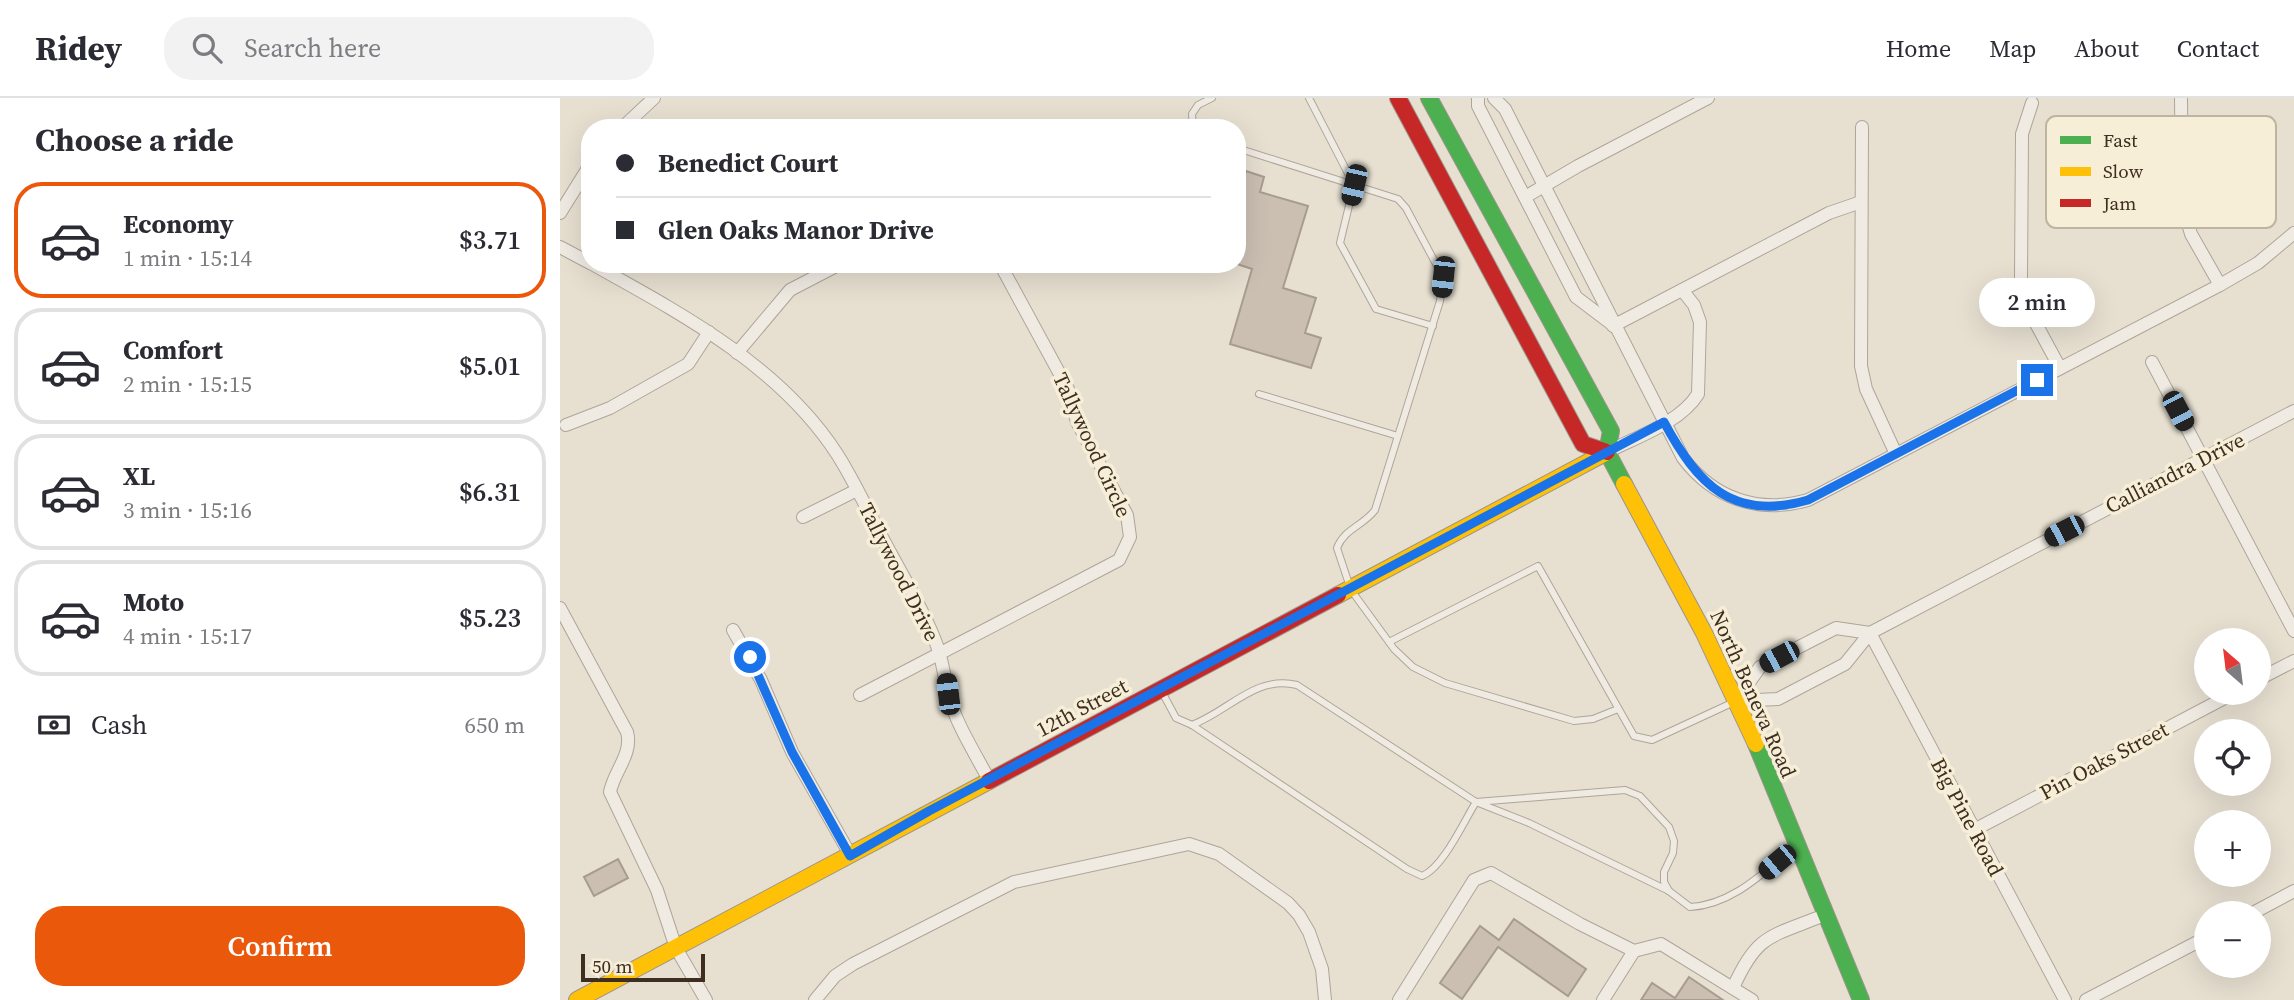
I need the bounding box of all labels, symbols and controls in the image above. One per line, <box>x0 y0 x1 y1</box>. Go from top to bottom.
search box <box>164 17 654 80</box>
text: Ridey <box>35 26 122 71</box>
icon: search <box>188 29 226 67</box>
text: Search here <box>244 30 381 66</box>
text: Home <box>1886 32 1951 65</box>
text: Map <box>1989 32 2036 65</box>
text: About <box>2074 32 2139 65</box>
text: Contact <box>2177 32 2259 65</box>
legend <box>2046 116 2276 228</box>
text: Choose a ride <box>35 118 234 162</box>
text: Fast <box>2103 127 2138 153</box>
text: Benedict Court <box>658 145 838 181</box>
text: Slow <box>2103 158 2144 184</box>
car <box>1340 162 1369 208</box>
text: Jam <box>2102 190 2136 216</box>
text: Economy <box>123 206 234 242</box>
icon: car <box>39 209 102 272</box>
text: Glen Oaks Manor Drive <box>658 212 934 248</box>
text: $3.71 <box>459 222 521 258</box>
text: 1 min · 15:14 <box>123 242 252 274</box>
car <box>1431 255 1456 299</box>
callout: 2 min <box>1979 278 2095 328</box>
text: 2 min <box>2007 286 2067 318</box>
text: Comfort <box>123 332 223 368</box>
icon: car <box>39 335 102 398</box>
text: $5.01 <box>459 348 521 384</box>
route end <box>2021 364 2053 396</box>
text: 2 min · 15:15 <box>123 368 252 400</box>
street label: Tallywood Circle <box>1046 368 1139 522</box>
car <box>2159 388 2198 434</box>
street label: Calliandra Drive <box>2100 425 2249 520</box>
text: XL <box>123 458 155 494</box>
icon: car <box>39 461 102 524</box>
text: $6.31 <box>459 474 521 510</box>
text: 3 min · 15:16 <box>123 494 252 526</box>
street label: Tallywood Drive <box>852 498 947 646</box>
car <box>2041 512 2088 550</box>
text: Moto <box>123 584 184 620</box>
icon: car <box>39 587 102 650</box>
text: $5.23 <box>459 600 521 636</box>
street label: North Beneva Road <box>1703 605 1804 782</box>
text: 4 min · 15:17 <box>123 620 252 652</box>
north arrow <box>2194 628 2272 705</box>
map controls <box>2194 628 2271 978</box>
car <box>1756 638 1803 676</box>
route start <box>734 641 766 673</box>
street label: 12th Street <box>1031 671 1133 744</box>
car <box>936 672 961 716</box>
icon: cash <box>35 706 73 744</box>
text: Cash <box>91 707 147 743</box>
text: 650 m <box>464 709 525 741</box>
street label: Pin Oaks Street <box>2034 714 2173 807</box>
button: locate <box>2194 719 2271 796</box>
street label: Big Pine Road <box>1924 753 2011 881</box>
button: + <box>2194 810 2271 887</box>
car <box>1755 840 1800 884</box>
button: − <box>2194 901 2271 978</box>
button: Confirm <box>35 906 525 986</box>
scale bar <box>581 951 705 983</box>
text: 50 m <box>592 953 633 979</box>

